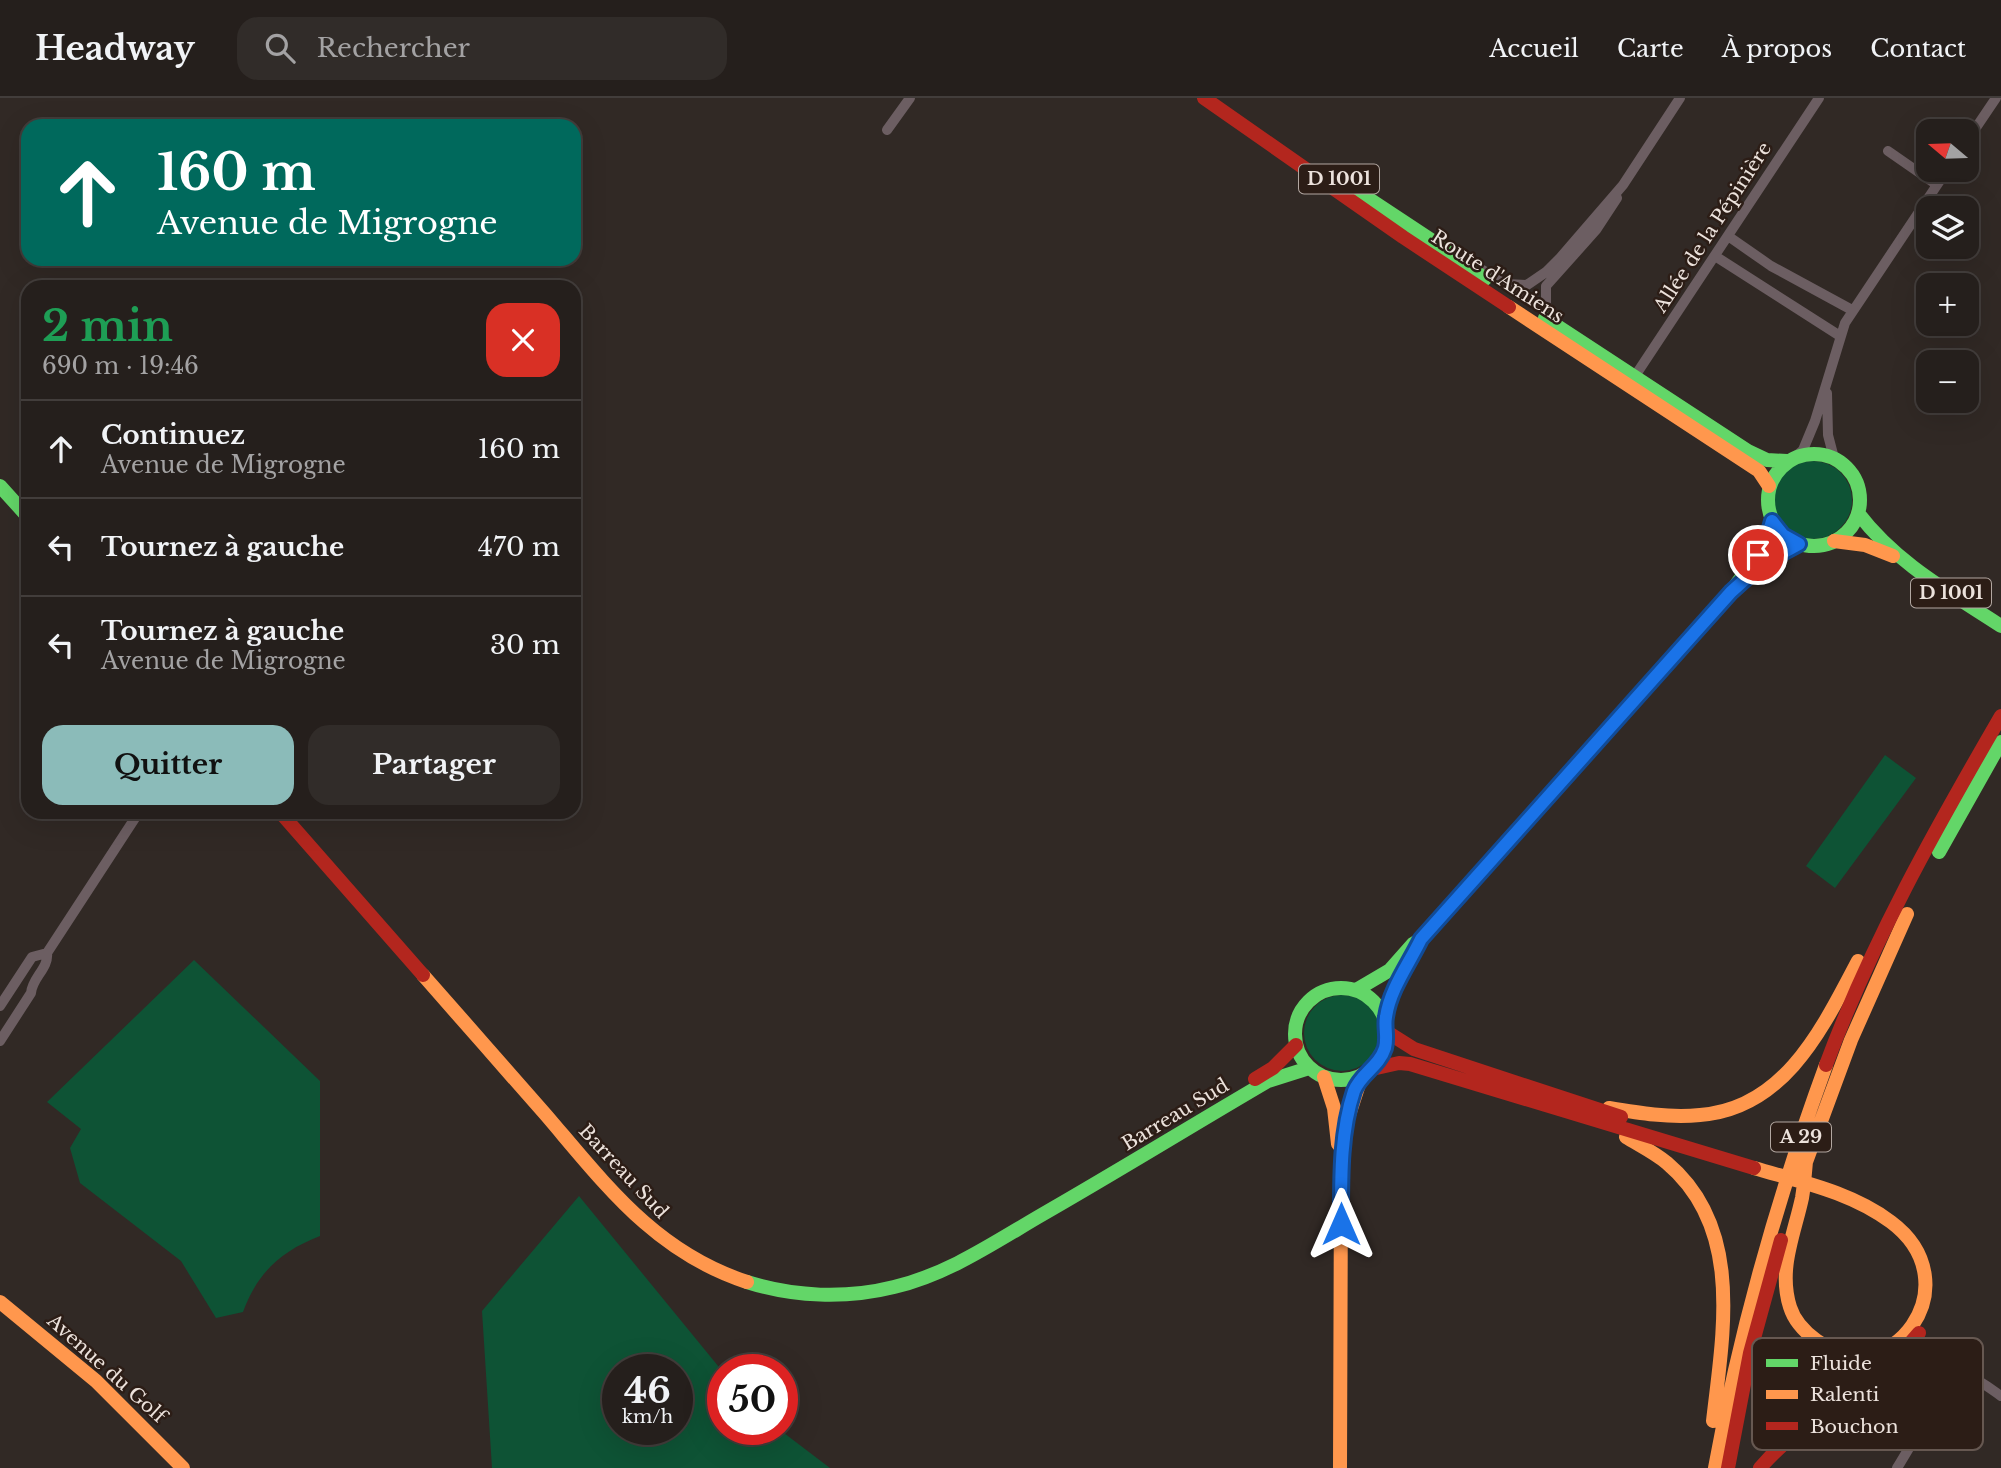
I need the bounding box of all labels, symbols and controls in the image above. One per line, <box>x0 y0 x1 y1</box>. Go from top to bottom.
search box <box>237 17 727 80</box>
text: Headway <box>35 28 195 69</box>
icon: search <box>261 29 299 67</box>
text: Rechercher <box>317 32 470 64</box>
text: Accueil <box>1489 34 1579 63</box>
text: Carte <box>1617 34 1684 63</box>
text: À propos <box>1722 34 1832 63</box>
text: Contact <box>1870 34 1966 63</box>
north arrow <box>1916 119 1979 182</box>
map controls <box>1916 119 1979 413</box>
street label: Allée de la Pépinière <box>1648 138 1776 318</box>
text: 160 m <box>157 142 316 203</box>
icon: ahead <box>42 147 133 238</box>
road number: D 1001 <box>1299 164 1379 194</box>
button: layers <box>1916 196 1979 259</box>
text: Avenue de Migrogne <box>157 203 498 243</box>
street label: Route d'Amiens <box>1427 225 1568 328</box>
button: + <box>1916 273 1979 336</box>
text: 2 min <box>42 300 173 352</box>
button: close <box>486 303 560 377</box>
button: − <box>1916 350 1979 413</box>
text: 690 m · 19:46 <box>42 352 199 380</box>
text: Continuez <box>101 419 245 451</box>
icon: ahead <box>42 430 80 468</box>
text: 160 m <box>478 433 560 465</box>
text: Avenue de Migrogne <box>101 451 346 479</box>
pin <box>1728 525 1788 585</box>
icon: left <box>42 528 80 566</box>
text: Tournez à gauche <box>101 531 344 563</box>
text: 470 m <box>478 531 560 563</box>
icon: arrive <box>1739 536 1777 574</box>
road number: D 1001 <box>1911 578 1991 607</box>
text: Tournez à gauche <box>101 615 344 647</box>
icon: left <box>42 626 80 664</box>
text: 30 m <box>490 629 560 661</box>
text: Avenue de Migrogne <box>101 647 346 675</box>
button: Quitter <box>42 725 294 805</box>
button: Partager <box>308 725 560 805</box>
street label: Barreau Sud <box>1118 1073 1233 1155</box>
street label: Barreau Sud <box>574 1119 673 1223</box>
road number: A 29 <box>1771 1122 1831 1152</box>
position arrow <box>1304 1187 1378 1261</box>
street label: Avenue du Golf <box>42 1308 172 1429</box>
legend <box>1752 1338 1983 1450</box>
text: Fluide <box>1810 1352 1872 1375</box>
speed limit sign: 50 <box>707 1354 798 1445</box>
text: 46 <box>624 1369 671 1412</box>
text: Ralenti <box>1810 1383 1880 1406</box>
text: km/h <box>622 1406 673 1428</box>
text: Bouchon <box>1810 1415 1899 1438</box>

